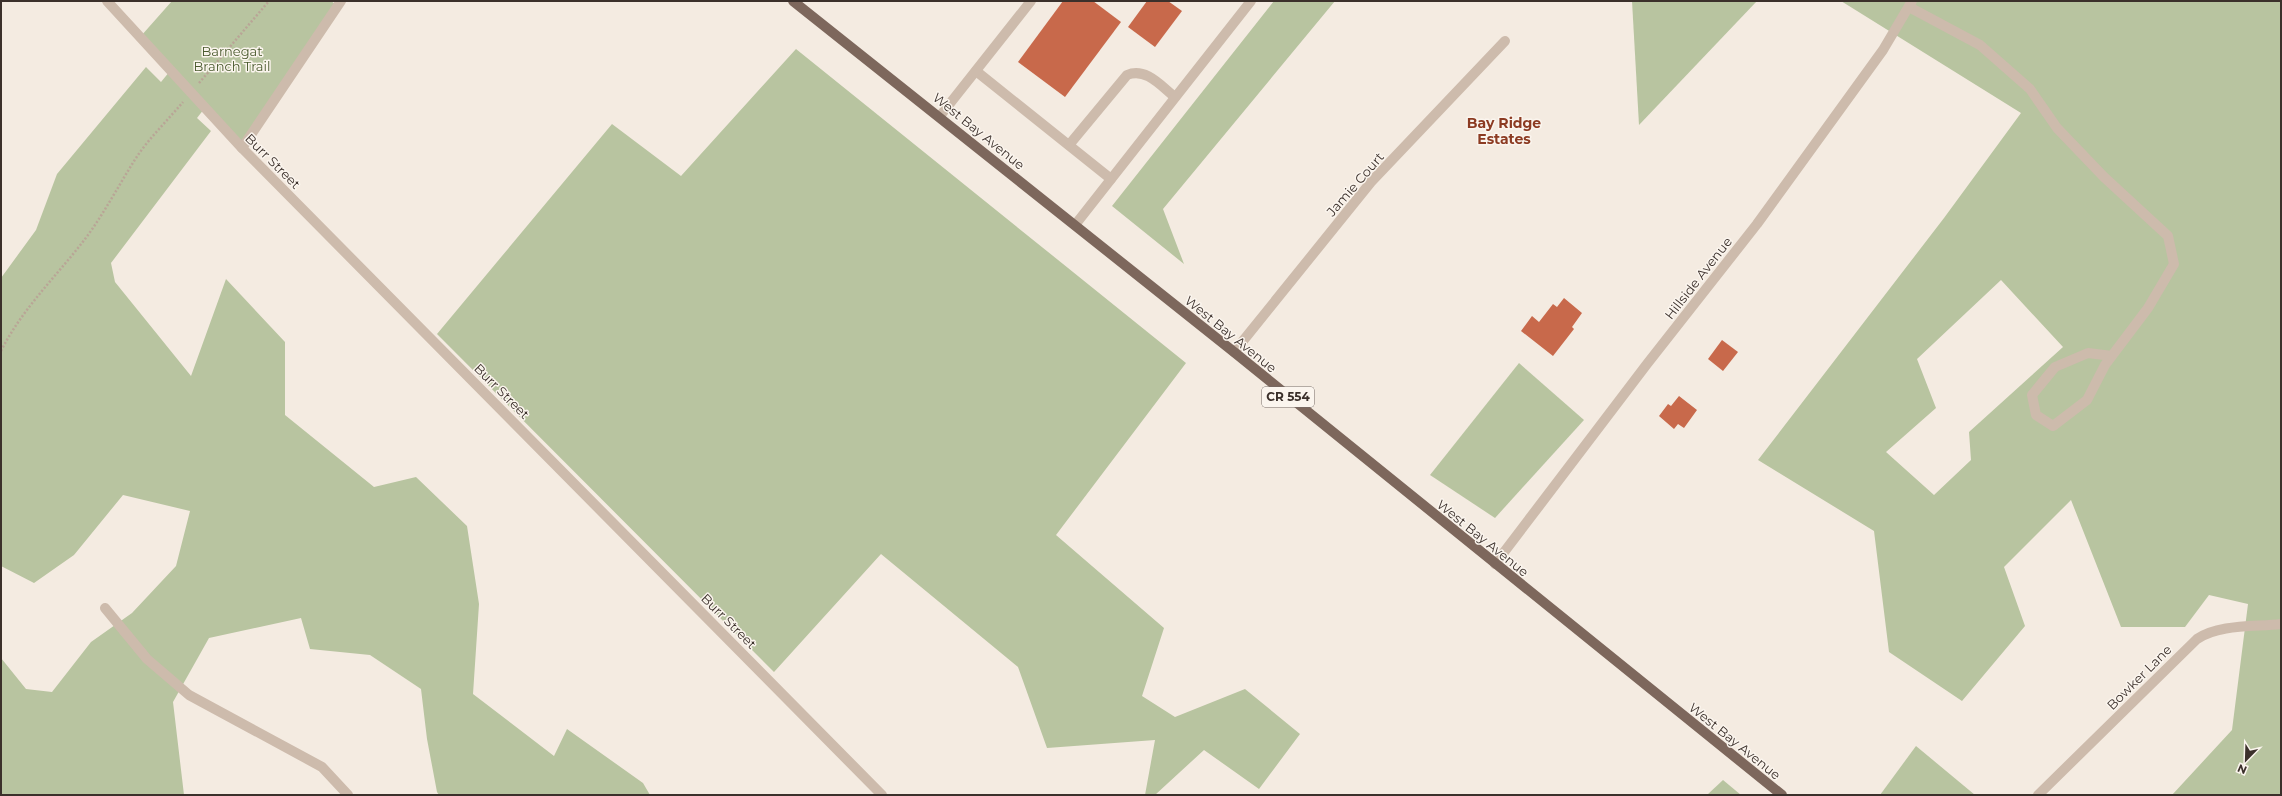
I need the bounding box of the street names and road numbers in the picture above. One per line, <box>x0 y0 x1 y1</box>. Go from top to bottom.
street label: West Bay Avenue <box>930 89 1028 173</box>
street label: Burr Street <box>242 130 304 192</box>
street label: Jamie Court <box>1322 149 1387 220</box>
street label: Hillside Avenue <box>1661 234 1735 322</box>
street label: West Bay Avenue <box>1182 292 1280 376</box>
street label: Burr Street <box>471 360 533 422</box>
road number: CR 554 <box>1262 387 1314 407</box>
street label: West Bay Avenue <box>1434 496 1532 580</box>
street label: Burr Street <box>698 590 760 652</box>
street label: Bowker Lane <box>2103 641 2175 713</box>
street label: West Bay Avenue <box>1686 699 1784 783</box>

